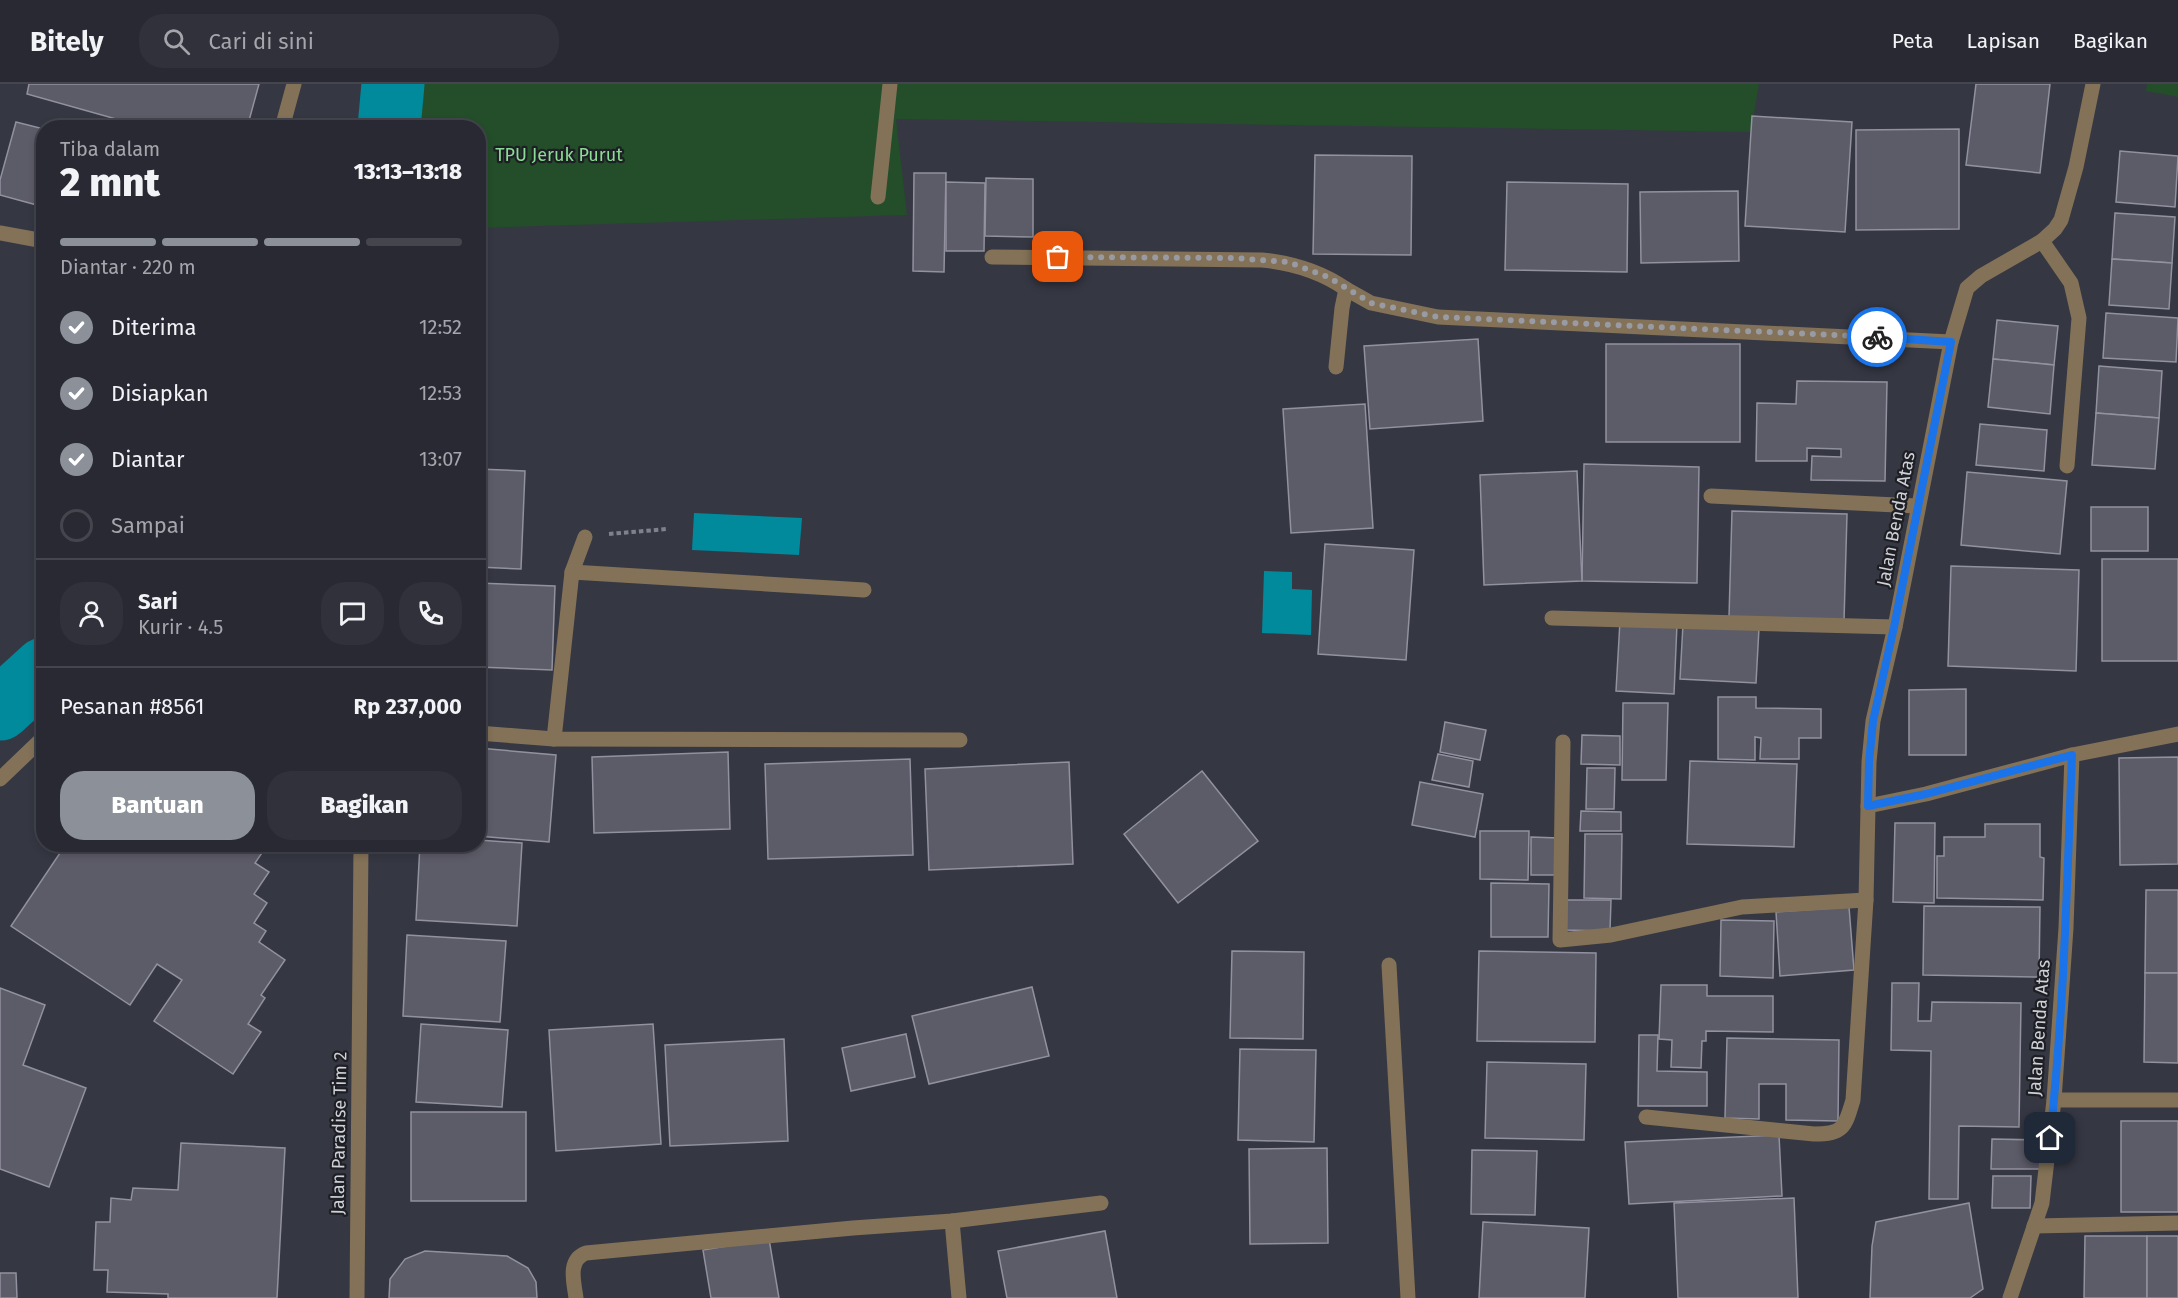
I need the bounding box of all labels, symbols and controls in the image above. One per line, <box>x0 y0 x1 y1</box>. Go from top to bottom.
search box <box>139 14 559 68</box>
text: Bitely <box>30 25 103 58</box>
icon: search <box>160 25 193 58</box>
text: Cari di sini <box>208 28 314 55</box>
text: Peta <box>1892 28 1934 54</box>
text: Lapisan <box>1967 28 2040 54</box>
text: Bagikan <box>2073 28 2148 54</box>
text: Tiba dalam <box>60 137 160 161</box>
park label: TPU Jeruk Purut <box>495 144 623 166</box>
text: 13:13–13:18 <box>354 158 462 185</box>
text: 2 mnt <box>60 160 160 206</box>
pin <box>1032 231 1083 282</box>
icon: bag <box>1041 240 1074 273</box>
text: Diantar · 220 m <box>60 255 196 279</box>
courier <box>1847 307 1907 367</box>
icon: check <box>60 311 93 344</box>
text: Diterima <box>111 314 197 341</box>
text: 12:52 <box>419 315 462 339</box>
icon: bike <box>1861 321 1894 354</box>
icon: check <box>60 377 93 410</box>
text: Disiapkan <box>111 380 209 407</box>
text: 12:53 <box>419 381 462 405</box>
icon: check <box>60 443 93 476</box>
text: Diantar <box>111 446 184 473</box>
text: 13:07 <box>419 447 462 471</box>
street label: Jalan Benda Atas <box>1872 450 1920 588</box>
text: Sampai <box>111 512 185 539</box>
button: person <box>60 582 123 645</box>
button: chat <box>321 582 384 645</box>
button: phone <box>399 582 462 645</box>
text: Sari <box>138 588 178 615</box>
text: Kurir · 4.5 <box>138 615 223 639</box>
text: Pesanan #8561 <box>60 693 204 720</box>
text: Rp 237,000 <box>354 693 462 720</box>
button: Bantuan <box>60 771 255 840</box>
button: Bagikan <box>267 771 462 840</box>
street label: Jalan Benda Atas <box>2023 959 2055 1097</box>
street label: Jalan Paradise Tim 2 <box>327 1051 351 1215</box>
pin <box>2024 1112 2075 1163</box>
icon: home <box>2033 1121 2066 1154</box>

